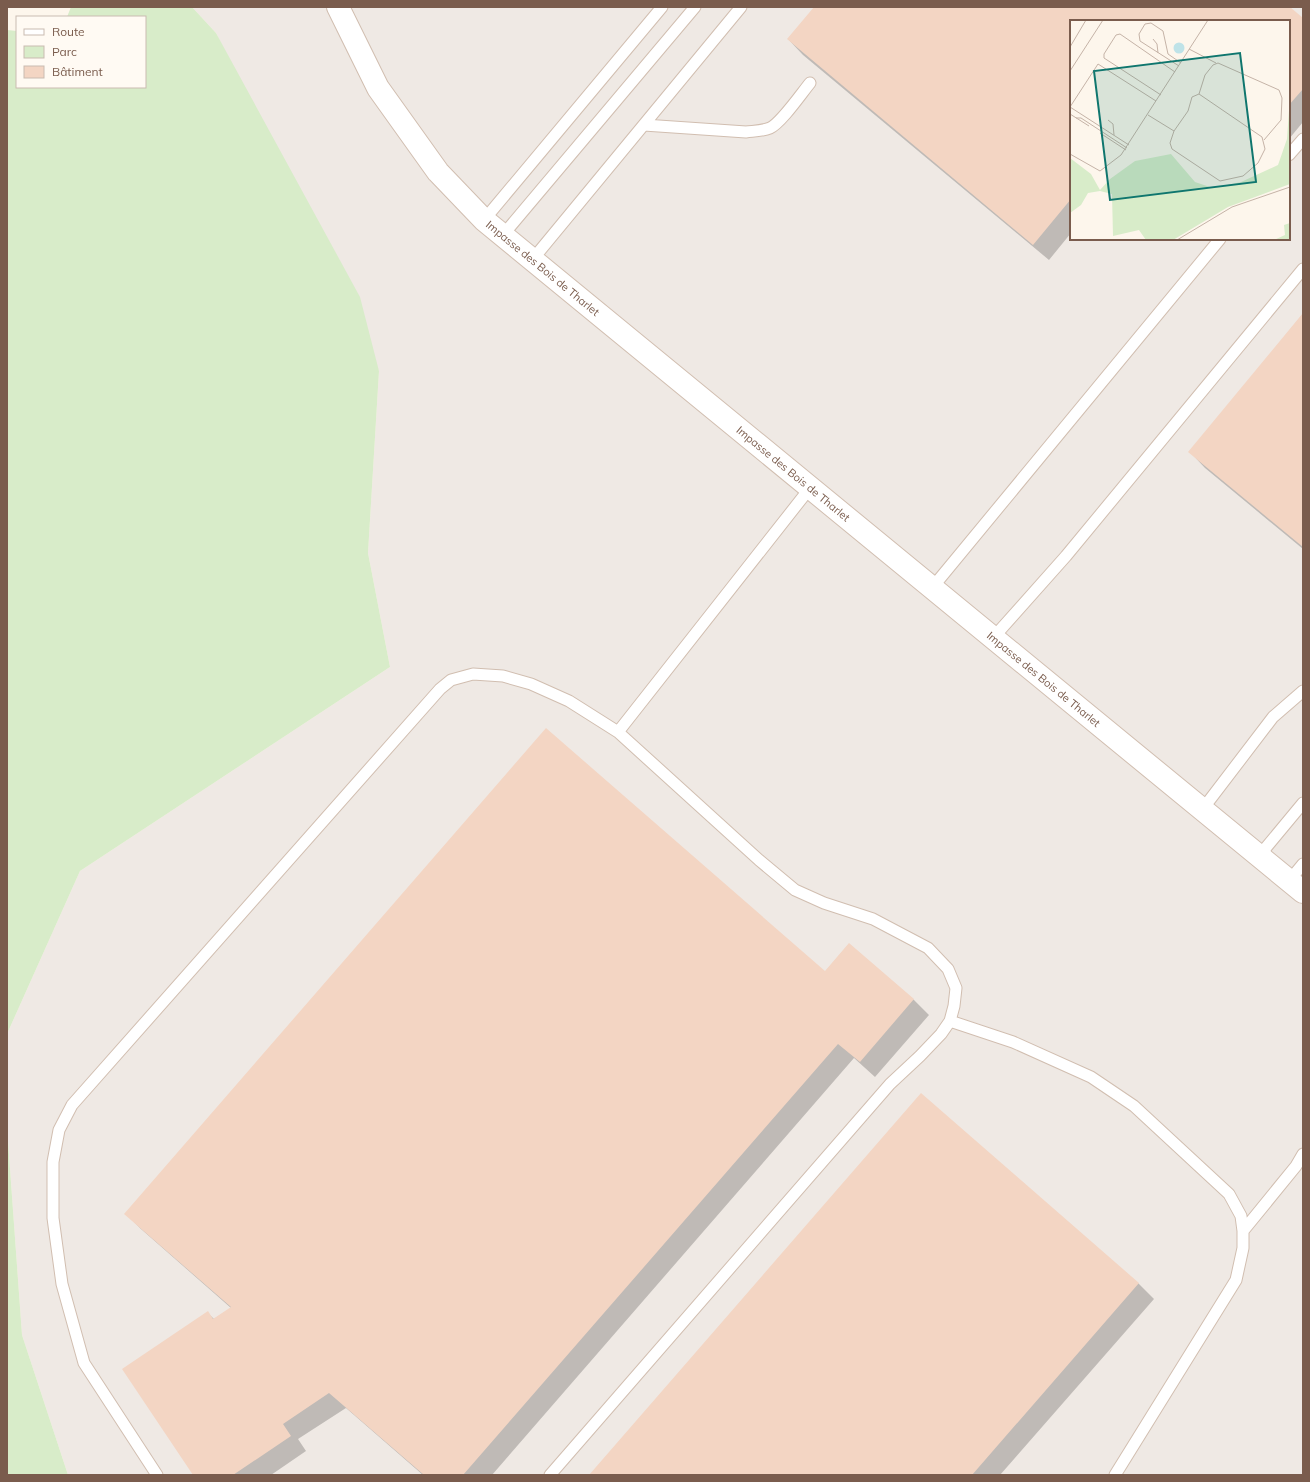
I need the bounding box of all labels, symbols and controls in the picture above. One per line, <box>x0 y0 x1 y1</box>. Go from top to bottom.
legend <box>16 16 146 88</box>
inset map <box>1070 20 1290 240</box>
text: Route <box>52 24 85 39</box>
text: Parc <box>52 44 77 59</box>
text: Bâtiment <box>52 64 103 79</box>
street label: Impasse des Bois de Tharlet <box>483 217 602 319</box>
street label: Impasse des Bois de Tharlet <box>734 423 853 525</box>
street label: Impasse des Bois de Tharlet <box>984 628 1103 730</box>

